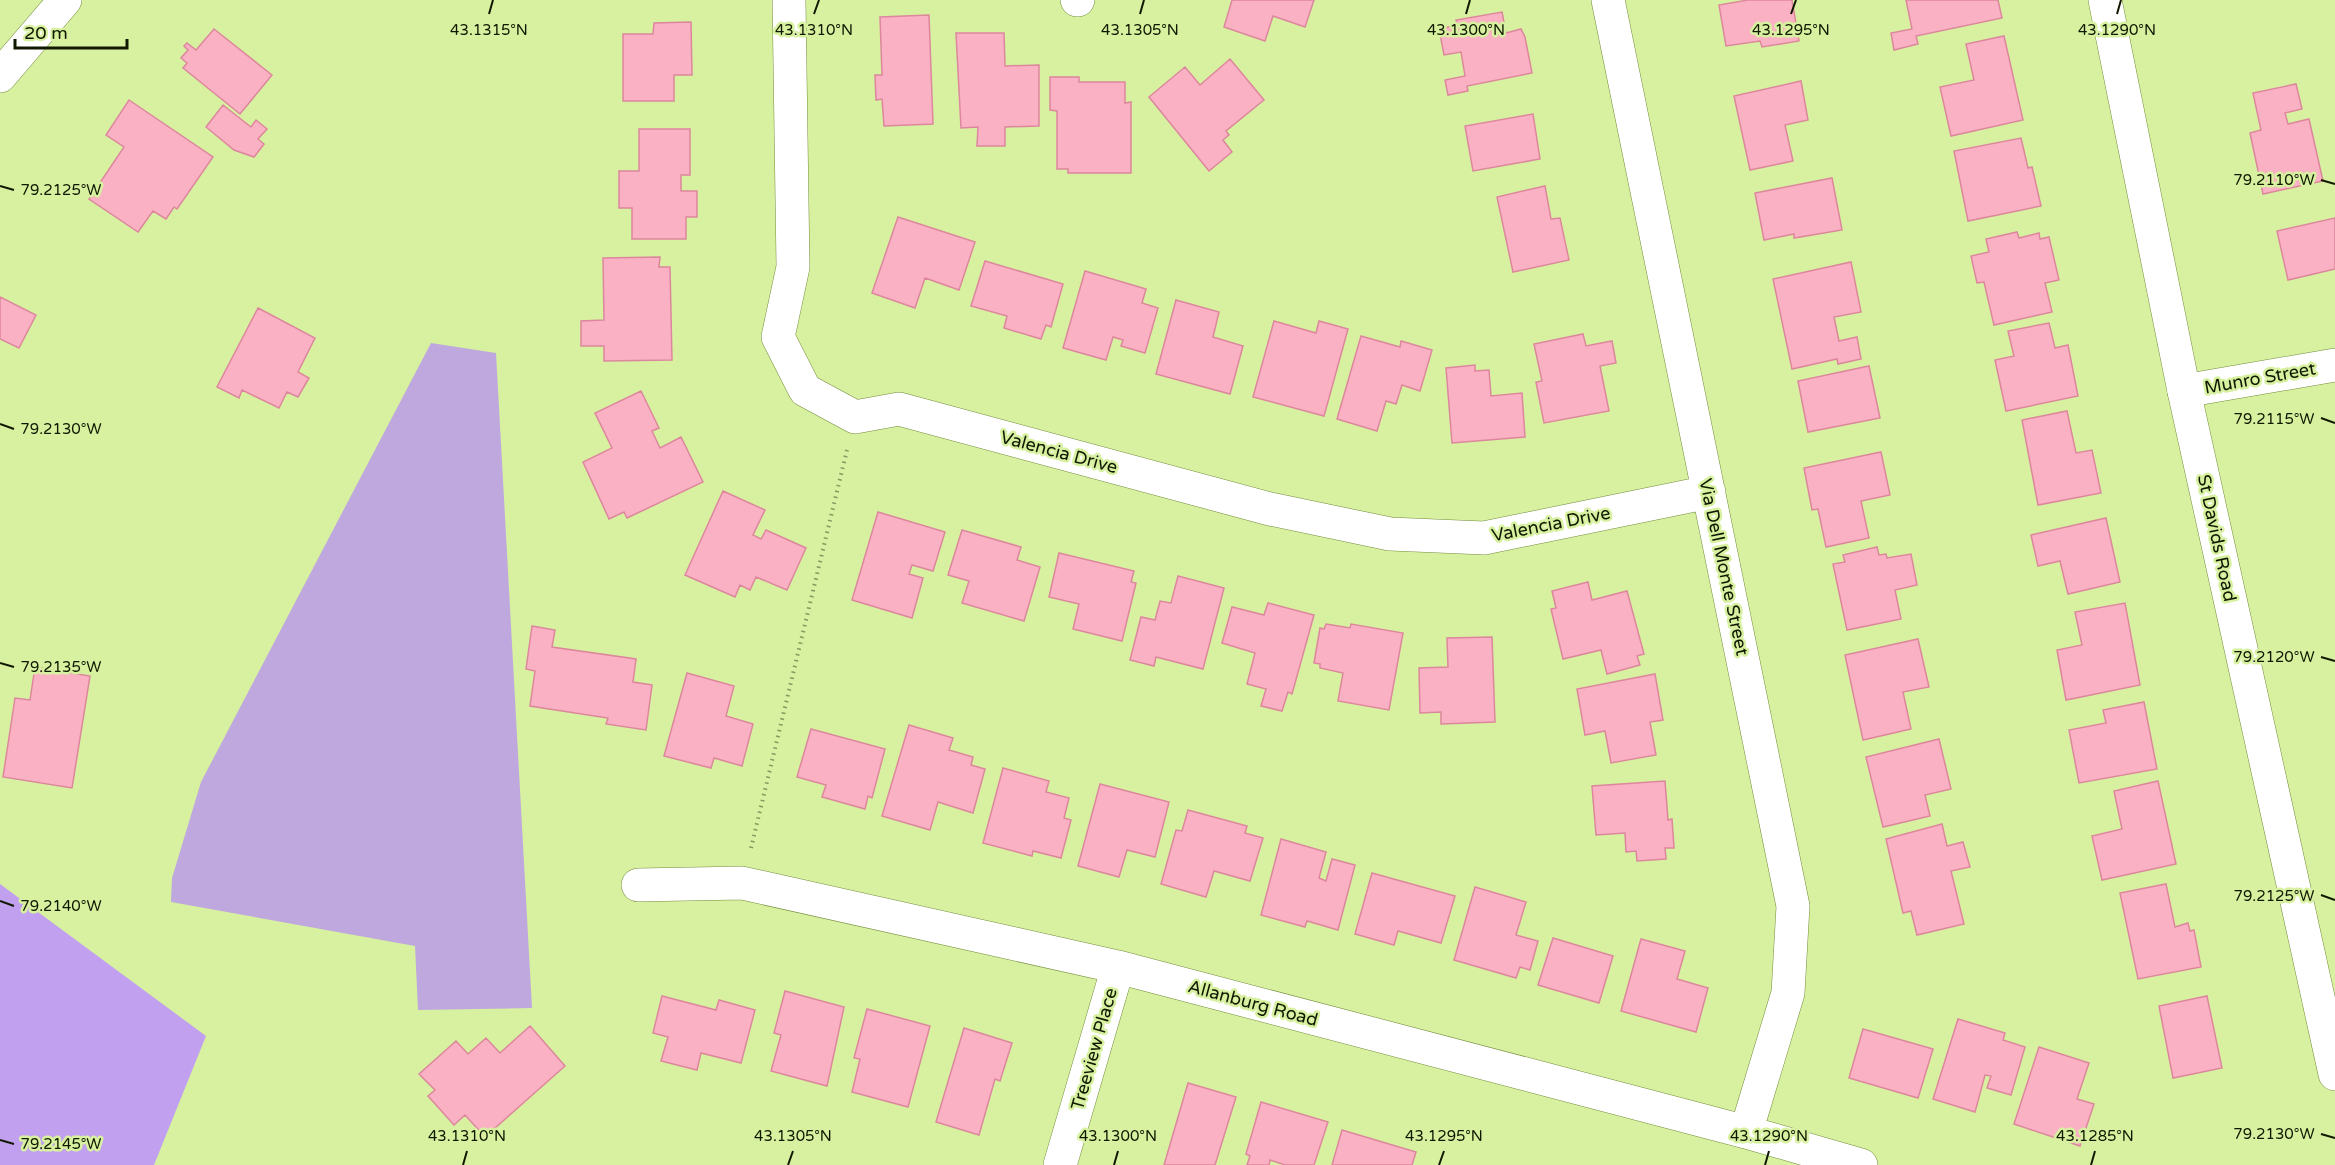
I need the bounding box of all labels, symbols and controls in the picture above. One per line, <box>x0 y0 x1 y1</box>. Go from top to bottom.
scale bar <box>15 12 128 50</box>
text: 43.1315°N <box>450 21 528 39</box>
text: 43.1310°N <box>775 21 853 39</box>
text: 43.1305°N <box>1101 21 1179 39</box>
text: 43.1300°N <box>1427 21 1505 39</box>
text: 43.1295°N <box>1752 21 1830 39</box>
text: 43.1290°N <box>2078 21 2156 39</box>
text: 20 m <box>24 22 68 44</box>
text: 79.2110°W <box>2233 171 2315 189</box>
text: 79.2125°W <box>21 181 101 199</box>
street label: Munro Street <box>2203 357 2318 399</box>
text: 79.2115°W <box>2234 410 2314 428</box>
text: 79.2130°W <box>20 420 102 438</box>
street label: Valencia Drive <box>998 426 1120 478</box>
street label: St Davids Road <box>2193 472 2241 604</box>
street label: Via Dell Monte Street <box>1694 476 1754 658</box>
street label: Valencia Drive <box>1490 502 1612 546</box>
text: 79.2120°W <box>2233 648 2315 666</box>
text: 79.2135°W <box>21 658 101 676</box>
text: 79.2125°W <box>2234 887 2314 905</box>
text: 79.2140°W <box>20 897 102 915</box>
street label: Allanburg Road <box>1186 975 1320 1031</box>
street label: Treeview Place <box>1066 985 1122 1113</box>
text: 79.2130°W <box>2233 1125 2315 1143</box>
text: 43.1310°N <box>428 1127 506 1145</box>
text: 43.1305°N <box>754 1127 832 1145</box>
text: 43.1300°N <box>1079 1127 1157 1145</box>
text: 43.1295°N <box>1405 1127 1483 1145</box>
text: 43.1290°N <box>1730 1127 1808 1145</box>
text: 43.1285°N <box>2056 1127 2134 1145</box>
text: 79.2145°W <box>21 1135 101 1153</box>

